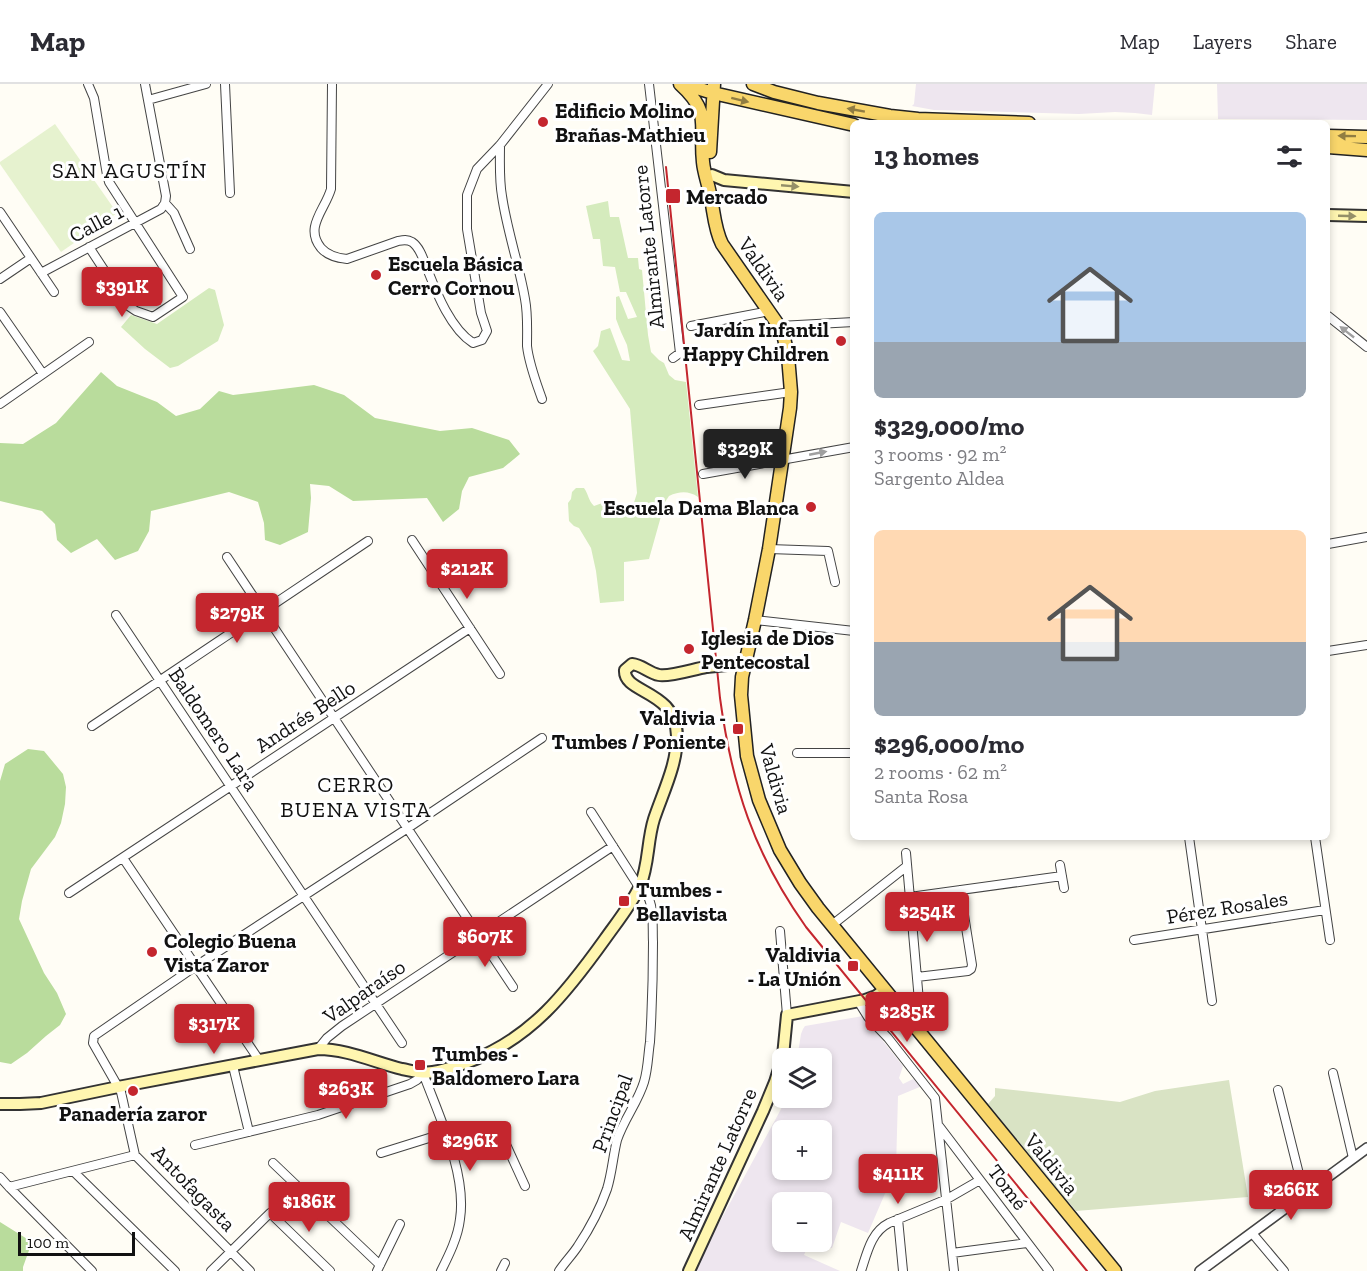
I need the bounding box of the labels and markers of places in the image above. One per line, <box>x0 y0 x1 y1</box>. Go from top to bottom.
place label: Edificio Molino Brañas-Mathieu <box>555 98 706 147</box>
marker: Edificio Molino Brañas-Mathieu <box>536 115 550 129</box>
place label: Mercado <box>686 184 767 209</box>
marker: Mercado <box>664 187 682 205</box>
place label: Escuela Básica Cerro Cornou <box>388 251 523 300</box>
pin: $391K <box>80 267 164 318</box>
marker: Escuela Básica Cerro Cornou <box>369 268 383 282</box>
place label: Jardín Infantil Happy Children <box>683 317 830 366</box>
marker: Jardín Infantil Happy Children <box>834 334 848 348</box>
pin: $329K <box>703 429 787 480</box>
place label: Escuela Dama Blanca <box>603 495 799 520</box>
marker: Escuela Dama Blanca <box>804 500 818 514</box>
pin: $212K <box>425 549 509 600</box>
pin: $279K <box>195 593 279 644</box>
place label: Iglesia de Dios Pentecostal <box>701 625 834 674</box>
marker: Iglesia de Dios Pentecostal <box>682 642 696 656</box>
place label: Valdivia - Tumbes / Poniente <box>552 705 726 754</box>
marker: Valdivia - Tumbes / Poniente <box>731 722 745 736</box>
place label: Tumbes - Bellavista <box>636 877 728 926</box>
pin: $254K <box>885 892 969 943</box>
marker: Tumbes - Bellavista <box>617 894 631 908</box>
pin: $607K <box>443 917 527 968</box>
place label: Colegio Buena Vista Zaror <box>164 928 297 977</box>
place label: Valdivia - La Unión <box>747 942 842 991</box>
marker: Colegio Buena Vista Zaror <box>145 945 159 959</box>
marker: Valdivia - La Unión <box>846 959 860 973</box>
pin: $285K <box>865 992 949 1043</box>
pin: $317K <box>172 1004 256 1055</box>
place label: Tumbes - Baldomero Lara <box>432 1041 580 1090</box>
marker: Tumbes - Baldomero Lara <box>413 1058 427 1072</box>
pin: $263K <box>304 1069 388 1120</box>
marker: Panadería zaror <box>126 1084 140 1098</box>
place label: Panadería zaror <box>59 1101 207 1126</box>
pin: $296K <box>428 1121 512 1172</box>
pin: $411K <box>856 1154 940 1205</box>
pin: $266K <box>1249 1170 1333 1221</box>
pin: $186K <box>267 1182 351 1233</box>

